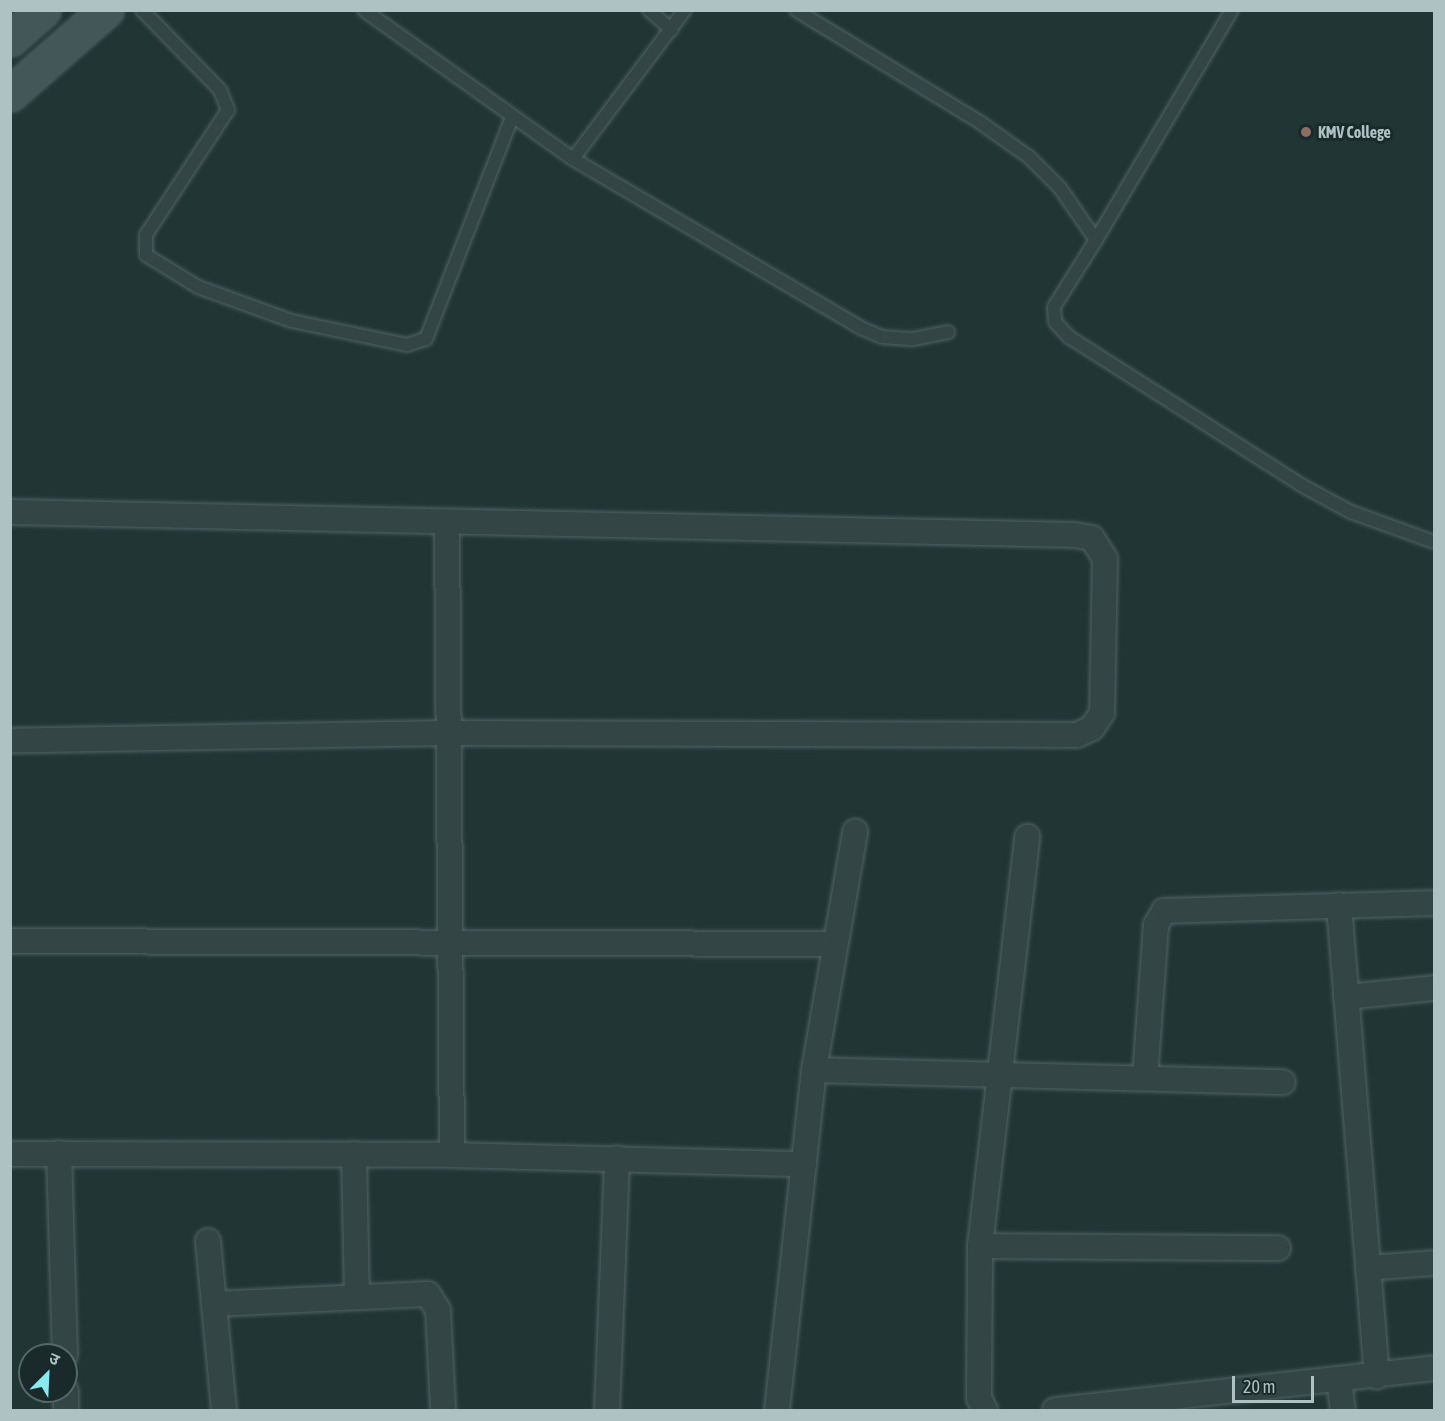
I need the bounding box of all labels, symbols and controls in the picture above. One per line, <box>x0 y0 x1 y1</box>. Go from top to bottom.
place label: KMV College <box>1318 122 1391 142</box>
marker: KMV College <box>1299 125 1313 139</box>
north arrow <box>18 1343 78 1403</box>
text: उ <box>47 1348 62 1369</box>
scale bar <box>1235 1364 1318 1402</box>
text: 20 m <box>1243 1376 1275 1397</box>

